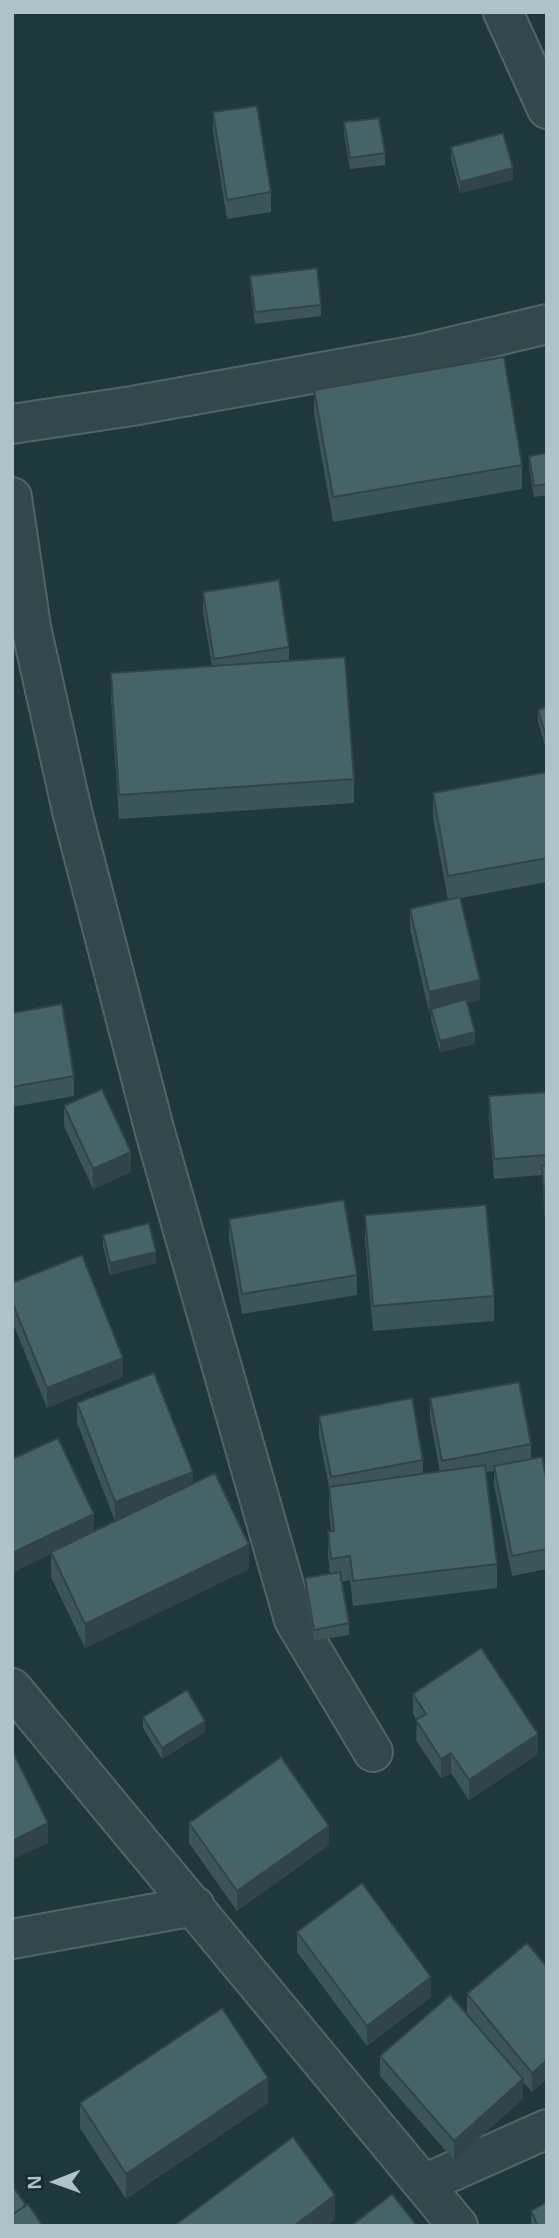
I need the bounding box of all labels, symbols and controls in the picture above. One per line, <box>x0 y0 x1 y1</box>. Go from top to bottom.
north arrow <box>21 2147 91 2217</box>
text: N <box>24 2175 45 2189</box>

